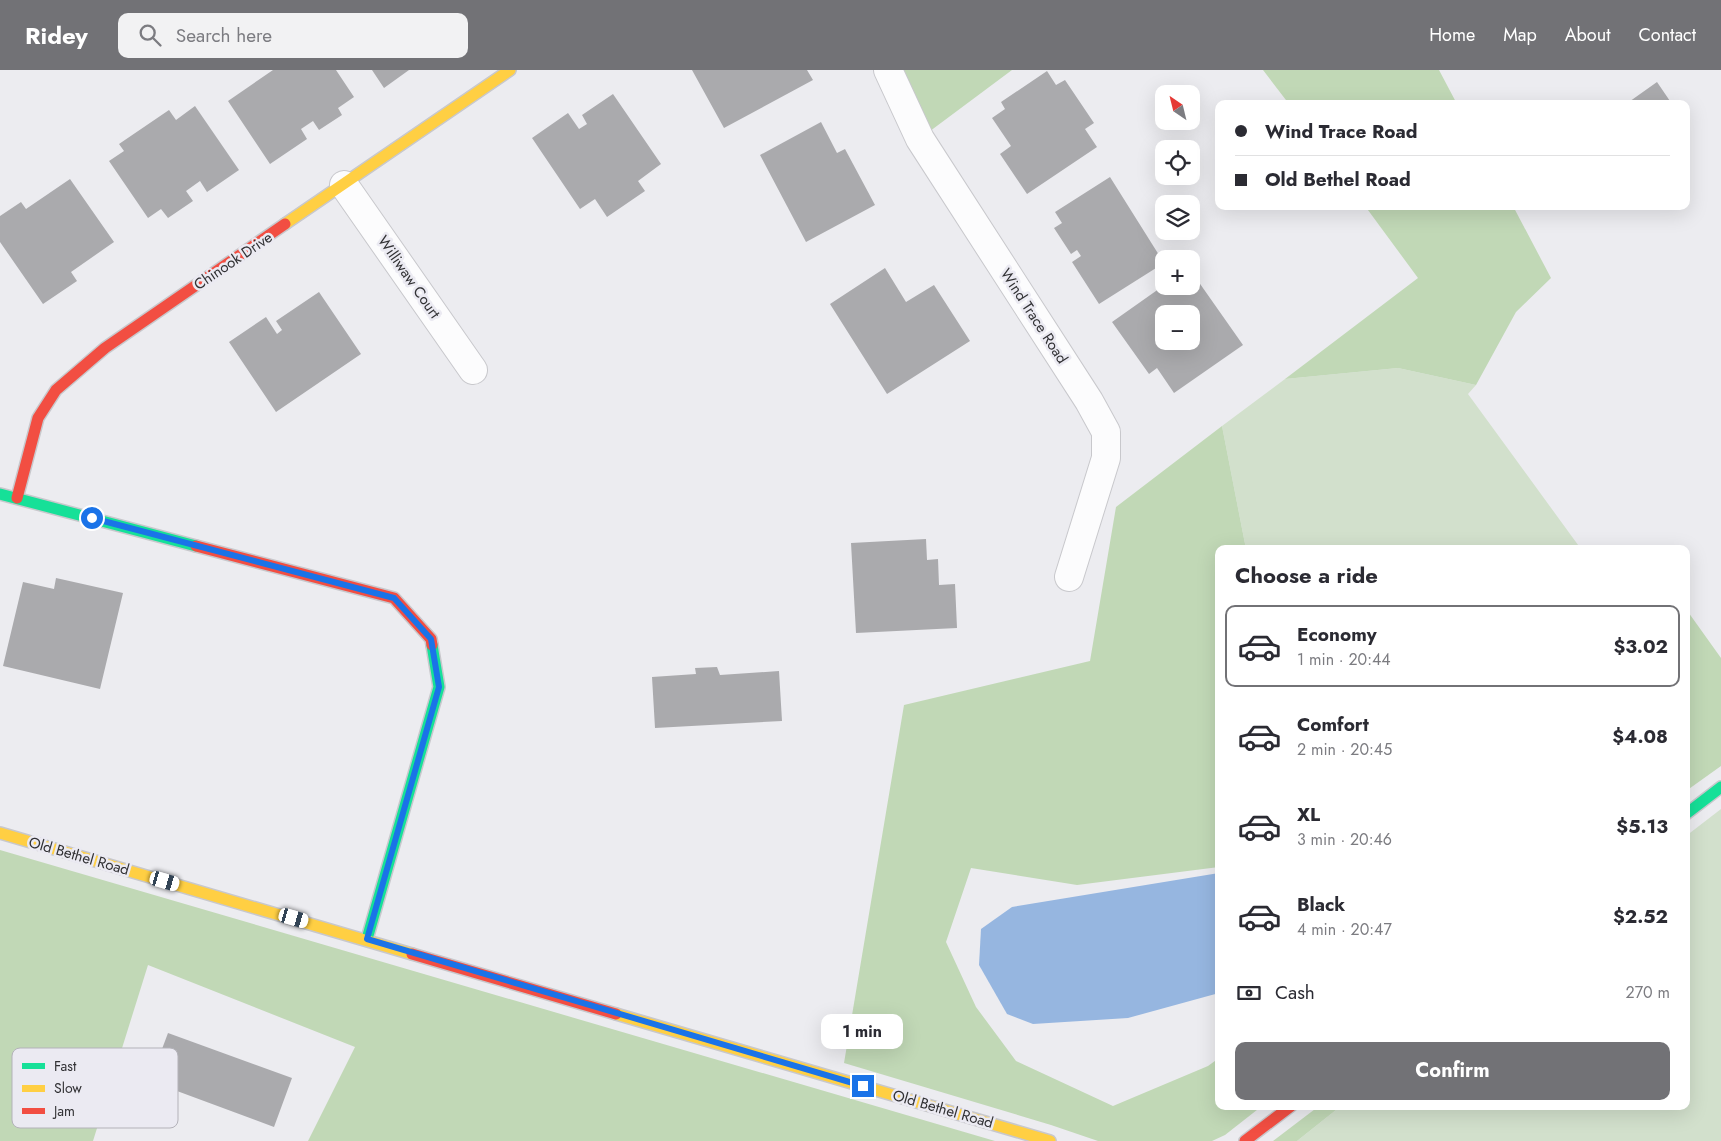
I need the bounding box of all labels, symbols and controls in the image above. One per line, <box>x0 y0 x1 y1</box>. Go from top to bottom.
search box <box>118 13 468 58</box>
text: Ridey <box>25 18 88 53</box>
icon: search <box>136 21 164 49</box>
text: Search here <box>176 22 272 49</box>
text: Home <box>1429 22 1475 48</box>
text: Map <box>1503 22 1537 48</box>
text: About <box>1565 22 1610 48</box>
text: Contact <box>1638 22 1696 48</box>
north arrow <box>1155 85 1200 130</box>
map controls <box>1155 85 1200 350</box>
text: Wind Trace Road <box>1265 118 1417 145</box>
button: locate <box>1155 140 1200 185</box>
text: Old Bethel Road <box>1265 166 1411 193</box>
button: layers <box>1155 195 1200 240</box>
street label: Chinook Drive <box>189 226 277 295</box>
street label: Williwaw Court <box>372 231 446 323</box>
button: + <box>1155 250 1200 295</box>
street label: Wind Trace Road <box>995 264 1073 368</box>
button: − <box>1155 305 1200 350</box>
route start <box>81 507 103 529</box>
text: Choose a ride <box>1235 559 1378 591</box>
text: Economy <box>1297 621 1377 648</box>
icon: car <box>1237 624 1282 669</box>
text: $3.02 <box>1614 633 1668 660</box>
text: 1 min · 20:44 <box>1297 648 1391 671</box>
text: Comfort <box>1297 711 1369 738</box>
icon: car <box>1237 714 1282 759</box>
text: $4.08 <box>1612 723 1668 750</box>
text: 2 min · 20:45 <box>1297 738 1392 761</box>
text: XL <box>1297 801 1320 828</box>
icon: car <box>1237 804 1282 849</box>
text: $5.13 <box>1616 813 1668 840</box>
text: 3 min · 20:46 <box>1297 828 1392 851</box>
street label: Old Bethel Road <box>26 831 132 881</box>
car <box>148 870 181 892</box>
text: Black <box>1297 891 1345 918</box>
icon: car <box>1237 894 1282 939</box>
text: $2.52 <box>1613 903 1668 930</box>
car <box>277 907 310 929</box>
text: 4 min · 20:47 <box>1297 918 1392 941</box>
icon: cash <box>1235 979 1263 1007</box>
text: Cash <box>1275 979 1315 1006</box>
text: 270 m <box>1626 981 1670 1004</box>
callout: 1 min <box>822 1014 904 1048</box>
text: 1 min <box>842 1020 882 1043</box>
button: Confirm <box>1235 1042 1670 1100</box>
legend <box>12 1048 178 1128</box>
text: Fast <box>54 1056 77 1076</box>
route end <box>852 1075 874 1097</box>
text: Slow <box>54 1078 82 1098</box>
street label: Old Bethel Road <box>890 1084 996 1134</box>
text: Jam <box>52 1101 75 1121</box>

